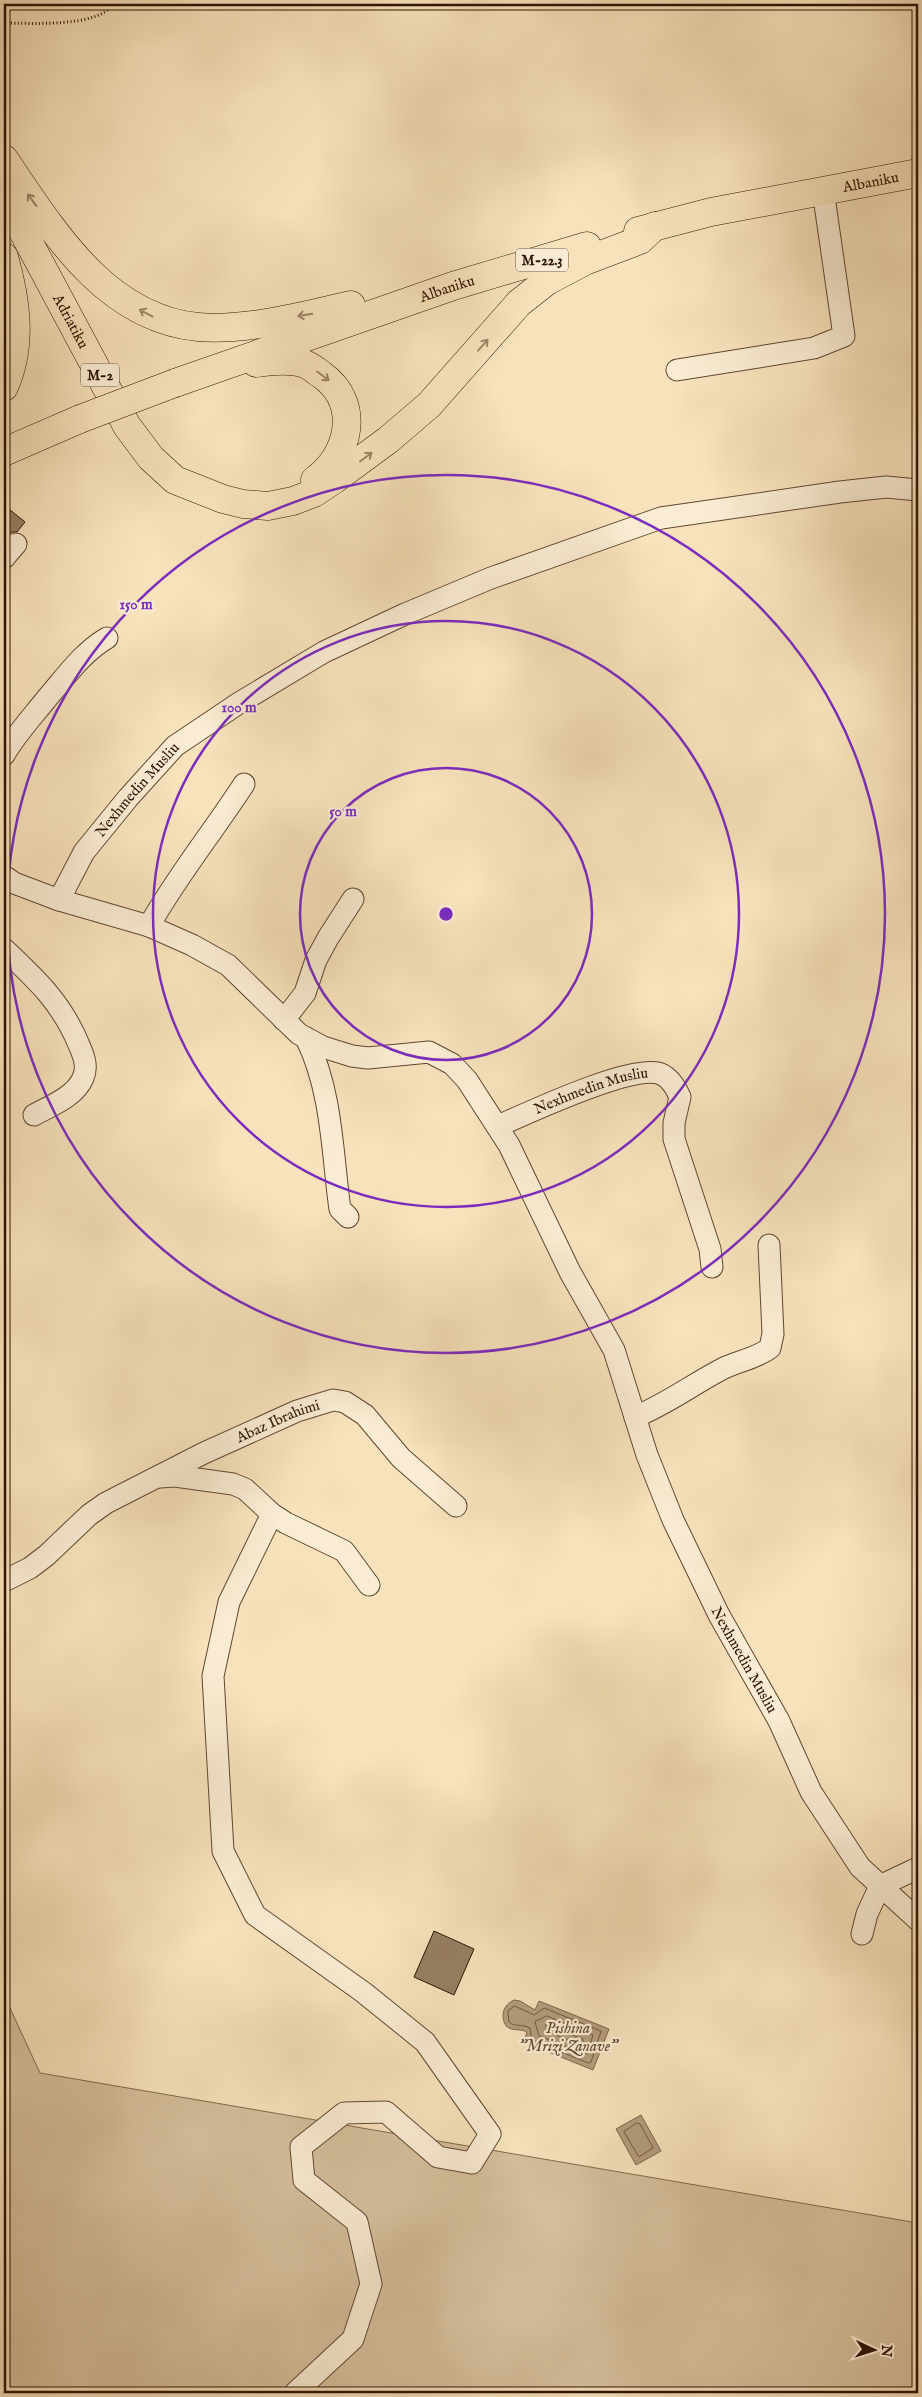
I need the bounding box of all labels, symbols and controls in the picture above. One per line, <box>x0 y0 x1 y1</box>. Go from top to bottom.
street label: Albaniku <box>840 168 901 197</box>
one-way arrow <box>27 193 37 207</box>
road number: M-22.3 <box>516 248 568 272</box>
street label: Albaniku <box>416 271 477 307</box>
street label: Adriatiku <box>48 290 93 352</box>
one-way arrow <box>139 307 154 317</box>
one-way arrow <box>298 311 314 321</box>
one-way arrow <box>477 338 488 351</box>
road number: M-2 <box>81 364 119 386</box>
one-way arrow <box>316 370 329 381</box>
one-way arrow <box>359 452 373 462</box>
text: 150 m <box>119 595 153 614</box>
text: 100 m <box>221 698 257 717</box>
street label: Nexhmedin Musliu <box>91 738 184 841</box>
text: 50 m <box>329 802 357 821</box>
centre of rings <box>437 905 455 923</box>
street label: Nexhmedin Musliu <box>531 1063 649 1119</box>
street label: Abaz Ibrahimi <box>232 1396 322 1448</box>
street label: Nexhmedin Musliu <box>706 1604 782 1717</box>
water label: Pishina "Mrizi Zanave" <box>518 2019 620 2057</box>
north arrow <box>850 2324 900 2374</box>
text: N <box>877 2343 895 2358</box>

